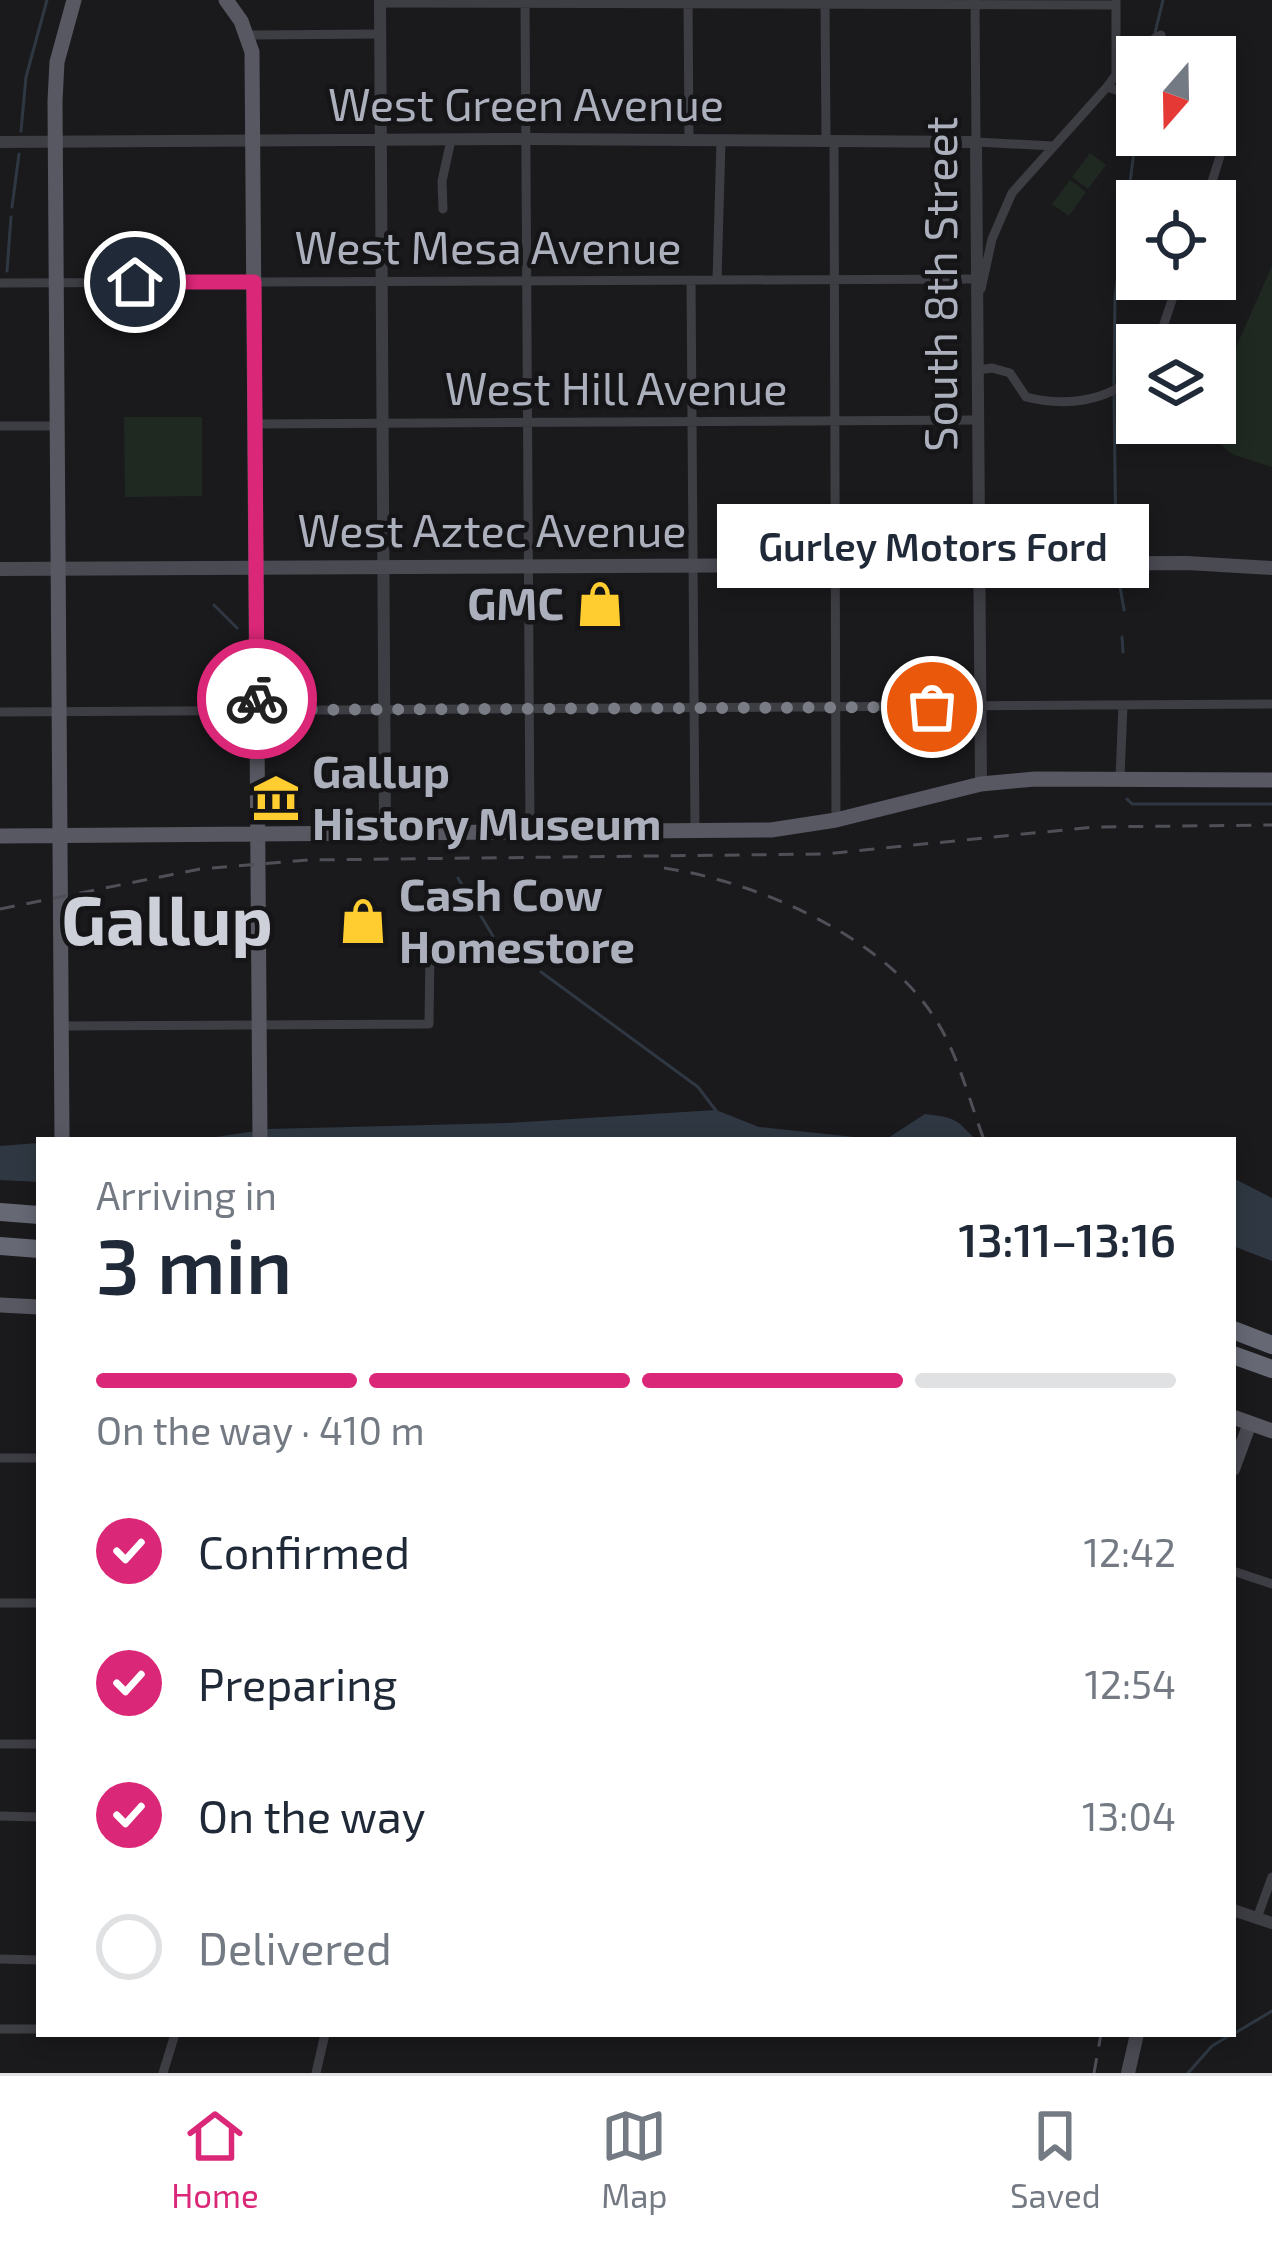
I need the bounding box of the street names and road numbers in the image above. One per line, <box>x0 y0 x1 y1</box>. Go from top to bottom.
street label: West Green Avenue <box>328 76 724 130</box>
street label: South 8th Street <box>912 116 966 452</box>
street label: West Mesa Avenue <box>294 219 682 273</box>
street label: West Hill Avenue <box>445 360 787 414</box>
street label: West Aztec Avenue <box>298 502 686 556</box>

